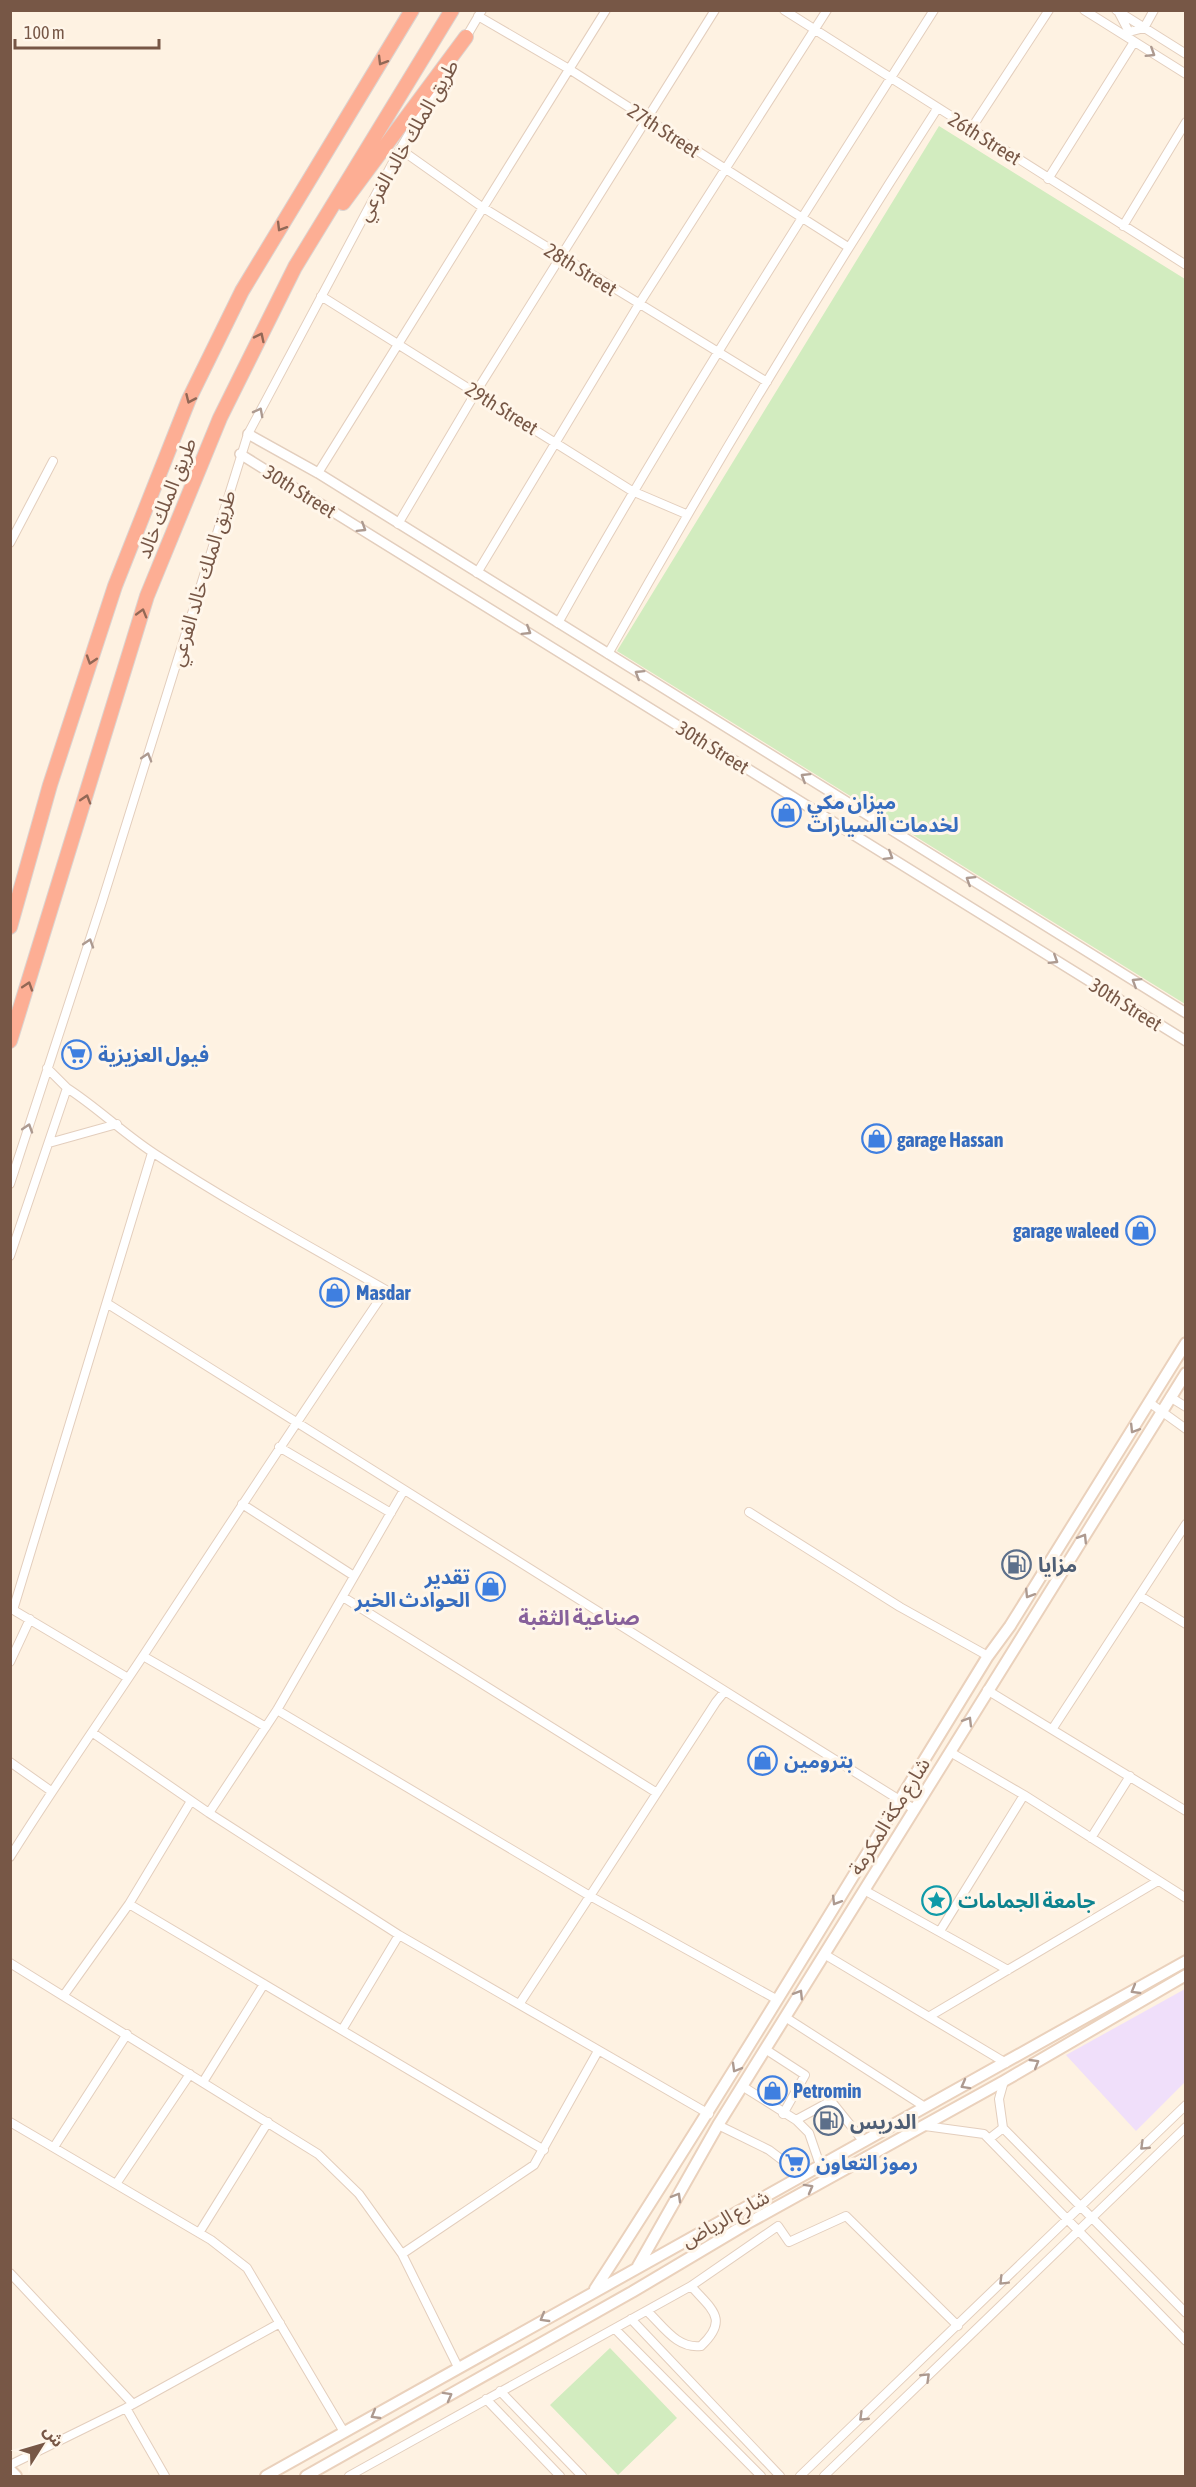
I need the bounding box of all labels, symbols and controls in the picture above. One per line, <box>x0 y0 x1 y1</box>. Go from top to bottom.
scale bar <box>15 12 159 50</box>
text: 100 m <box>24 22 65 43</box>
one-way arrow <box>1145 45 1155 57</box>
street label: طريق الملك خالد الفرعي <box>351 55 467 227</box>
one-way arrow <box>378 55 389 65</box>
street label: 27th Street <box>624 98 704 162</box>
street label: 26th Street <box>945 107 1026 169</box>
one-way arrow <box>276 221 288 231</box>
street label: 28th Street <box>541 238 622 300</box>
one-way arrow <box>253 333 265 344</box>
street label: 29th Street <box>462 377 543 439</box>
one-way arrow <box>185 393 197 404</box>
one-way arrow <box>252 408 263 418</box>
street label: طريق الملك خالد <box>131 434 202 562</box>
street label: 30th Street <box>260 460 341 522</box>
street label: طريق الملك خالد الفرعي <box>164 487 244 670</box>
one-way arrow <box>356 521 366 533</box>
one-way arrow <box>135 608 147 619</box>
one-way arrow <box>521 624 531 636</box>
one-way arrow <box>86 654 99 665</box>
one-way arrow <box>635 669 645 681</box>
street label: 30th Street <box>673 716 754 778</box>
one-way arrow <box>140 752 152 763</box>
one-way arrow <box>800 773 811 784</box>
place label: ميزان مكي لخدمات السيارات <box>807 790 959 837</box>
one-way arrow <box>79 794 91 805</box>
shop icon: ميزان مكي لخدمات السيارات <box>770 796 802 828</box>
one-way arrow <box>883 848 893 860</box>
one-way arrow <box>966 875 976 887</box>
one-way arrow <box>82 938 94 949</box>
one-way arrow <box>1048 952 1058 964</box>
street label: 30th Street <box>1086 973 1167 1035</box>
one-way arrow <box>1132 978 1142 990</box>
one-way arrow <box>21 981 33 992</box>
supermarket icon: فيول العزيزية <box>61 1038 93 1070</box>
place label: فيول العزيزية <box>98 1043 209 1067</box>
one-way arrow <box>21 1123 34 1134</box>
shop icon: garage Hassan <box>860 1123 892 1155</box>
place label: garage Hassan <box>897 1128 1003 1151</box>
shop icon: garage waleed <box>1124 1214 1156 1246</box>
place label: garage waleed <box>1013 1219 1119 1242</box>
shop icon: Masdar <box>319 1276 351 1308</box>
place label: Masdar <box>356 1281 412 1304</box>
one-way arrow <box>1129 1423 1141 1433</box>
one-way arrow <box>1076 1534 1087 1545</box>
fuel station icon: مزايا <box>1001 1548 1033 1580</box>
place label: مزايا <box>1038 1553 1077 1577</box>
place label: تقدير الحوادث الخبر <box>354 1565 470 1612</box>
shop icon: تقدير الحوادث الخبر <box>475 1571 507 1603</box>
one-way arrow <box>1025 1588 1037 1598</box>
district label: صناعية الثقبة <box>518 1605 640 1630</box>
one-way arrow <box>961 1717 973 1727</box>
shop icon: بترومين <box>747 1744 779 1776</box>
place label: بترومين <box>784 1749 853 1773</box>
street label: شارع مكة المكرمة <box>844 1753 938 1881</box>
place icon: جامعة الجمامات <box>921 1884 953 1916</box>
place label: جامعة الجمامات <box>958 1889 1096 1913</box>
one-way arrow <box>832 1895 844 1905</box>
one-way arrow <box>1131 1982 1141 1994</box>
one-way arrow <box>792 1990 804 2000</box>
one-way arrow <box>1029 2059 1039 2070</box>
one-way arrow <box>731 2062 743 2072</box>
shop icon: Petromin <box>756 2074 788 2106</box>
one-way arrow <box>961 2078 971 2089</box>
place label: Petromin <box>793 2079 861 2102</box>
fuel station icon: الدريس <box>813 2105 845 2137</box>
place label: الدريس <box>850 2110 916 2134</box>
one-way arrow <box>1140 2138 1151 2149</box>
supermarket icon: رموز التعاون <box>779 2146 811 2178</box>
place label: رموز التعاون <box>816 2151 918 2175</box>
street label: شارع الرياض <box>677 2184 775 2255</box>
one-way arrow <box>803 2184 813 2195</box>
one-way arrow <box>670 2192 681 2203</box>
one-way arrow <box>1000 2274 1011 2285</box>
one-way arrow <box>540 2311 550 2322</box>
one-way arrow <box>919 2374 930 2385</box>
one-way arrow <box>442 2392 452 2403</box>
one-way arrow <box>371 2407 381 2419</box>
one-way arrow <box>859 2409 870 2420</box>
north arrow <box>12 2415 72 2475</box>
text: ش <box>39 2422 68 2451</box>

